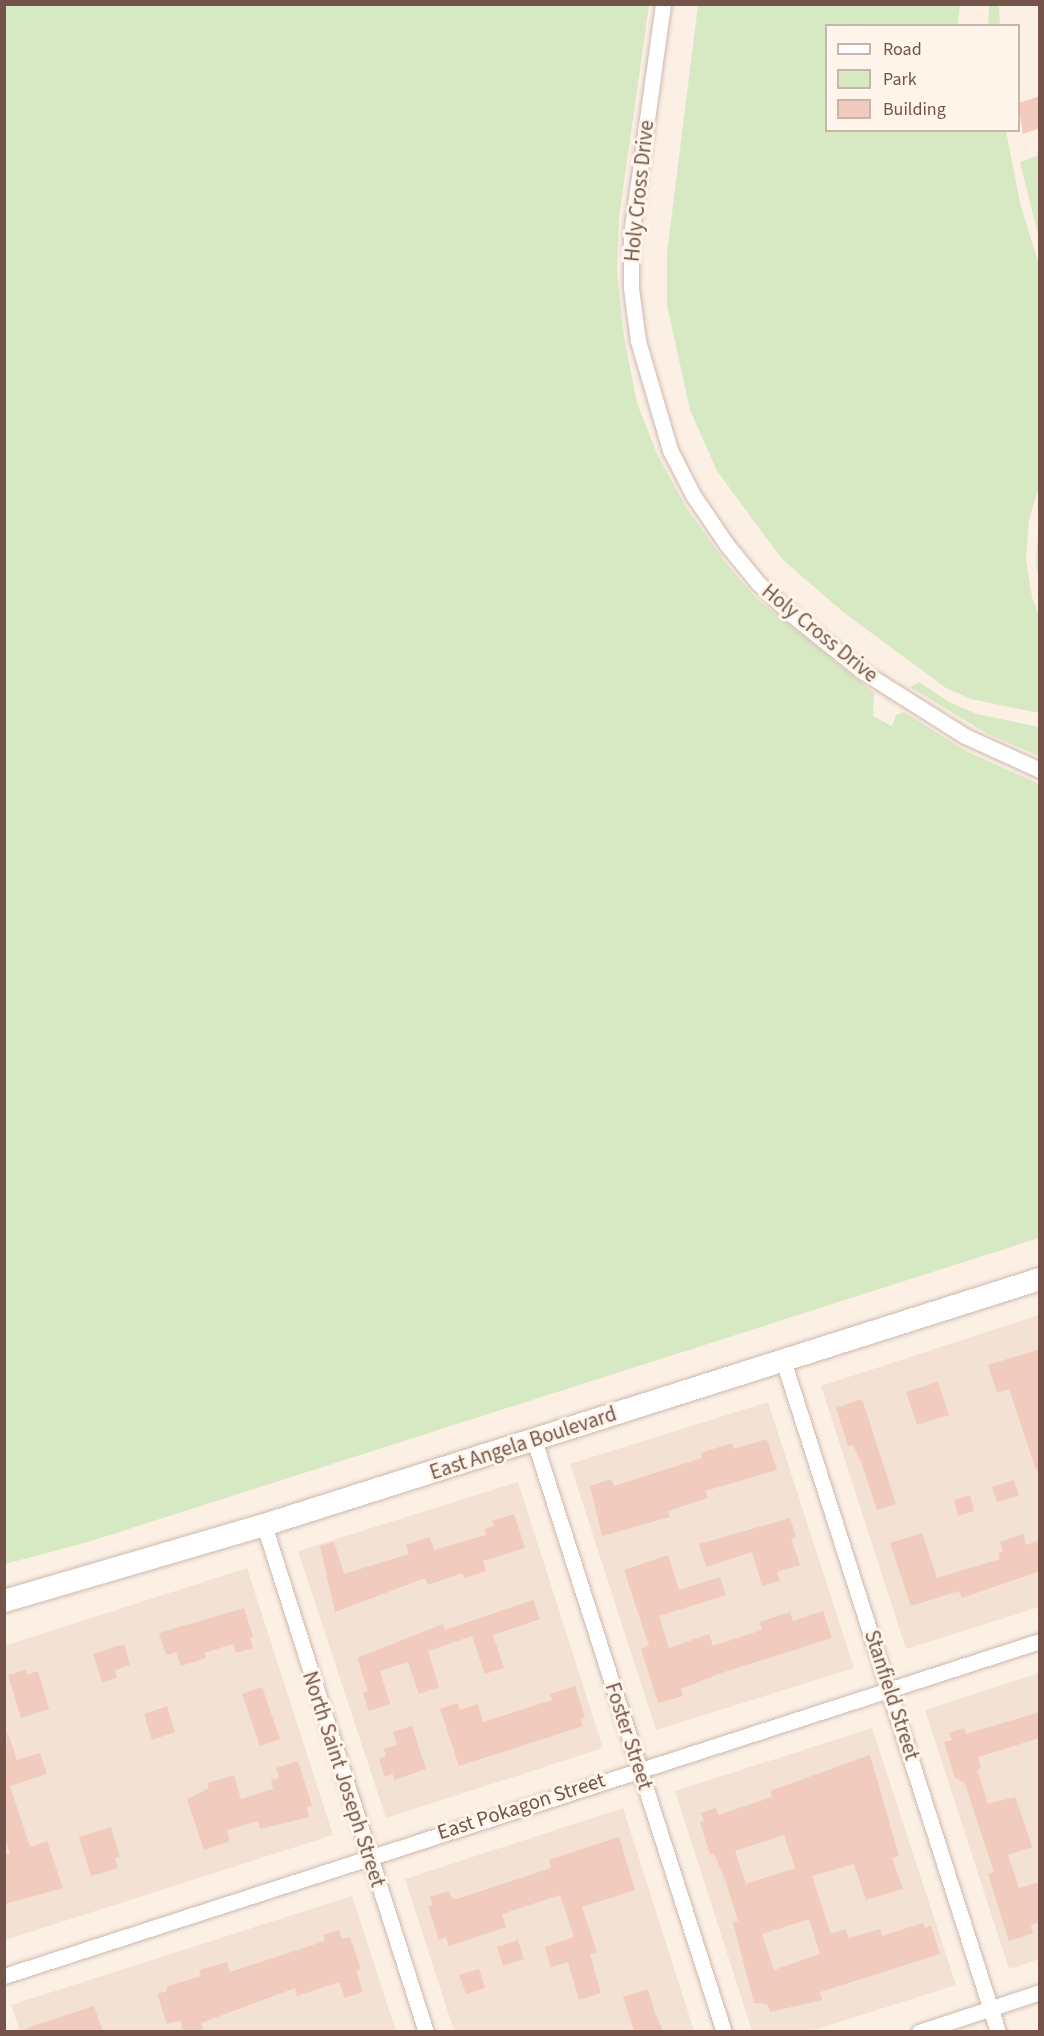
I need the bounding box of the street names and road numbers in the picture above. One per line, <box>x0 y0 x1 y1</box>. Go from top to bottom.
street label: Holy Cross Drive <box>619 119 659 263</box>
street label: Holy Cross Drive <box>757 578 883 688</box>
street label: East Angela Boulevard <box>426 1401 620 1485</box>
street label: Stanfield Street <box>859 1627 925 1763</box>
street label: North Saint Joseph Street <box>297 1668 391 1890</box>
street label: Foster Street <box>600 1679 658 1793</box>
street label: East Pokagon Street <box>434 1767 608 1845</box>

